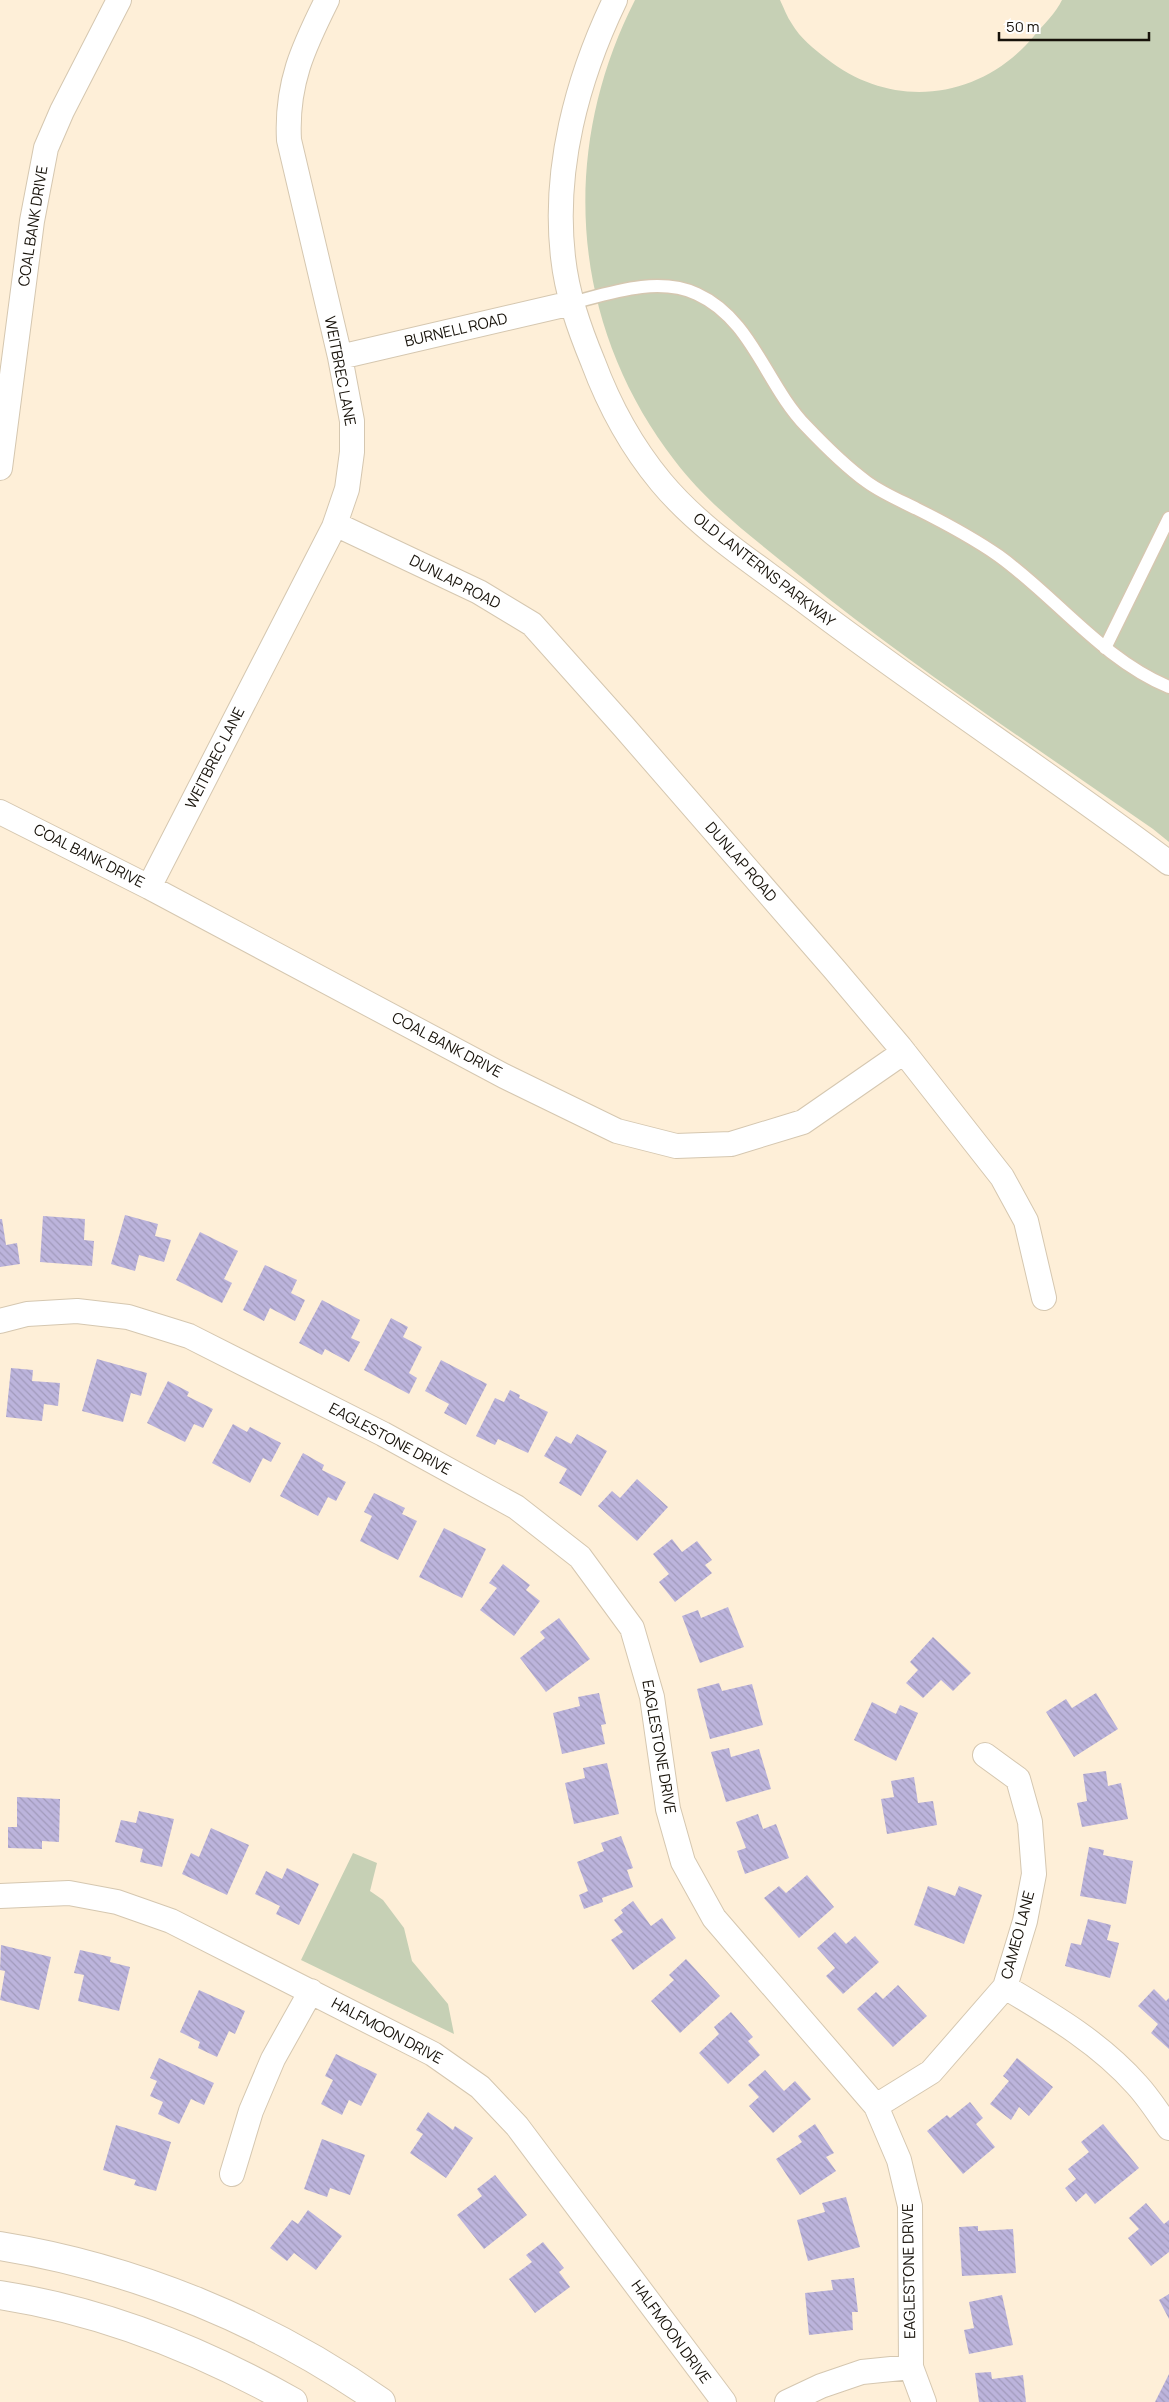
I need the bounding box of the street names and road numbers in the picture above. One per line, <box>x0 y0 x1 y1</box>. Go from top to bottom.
street label: COAL BANK DRIVE <box>13 164 52 288</box>
street label: BURNELL ROAD <box>402 307 509 352</box>
street label: WEITBREC LANE <box>320 314 361 428</box>
street label: OLD LANTERNS PARKWAY <box>689 508 840 632</box>
street label: DUNLAP ROAD <box>406 550 504 614</box>
street label: WEITBREC LANE <box>180 703 249 812</box>
street label: DUNLAP ROAD <box>701 817 782 906</box>
street label: COAL BANK DRIVE <box>30 819 148 893</box>
street label: COAL BANK DRIVE <box>388 1007 506 1082</box>
street label: EAGLESTONE DRIVE <box>325 1397 455 1480</box>
street label: EAGLESTONE DRIVE <box>637 1678 682 1816</box>
street label: CAMEO LANE <box>996 1888 1039 1981</box>
street label: HALFMOON DRIVE <box>328 1992 447 2069</box>
street label: EAGLESTONE DRIVE <box>897 2203 920 2339</box>
street label: HALFMOON DRIVE <box>627 2276 716 2388</box>

